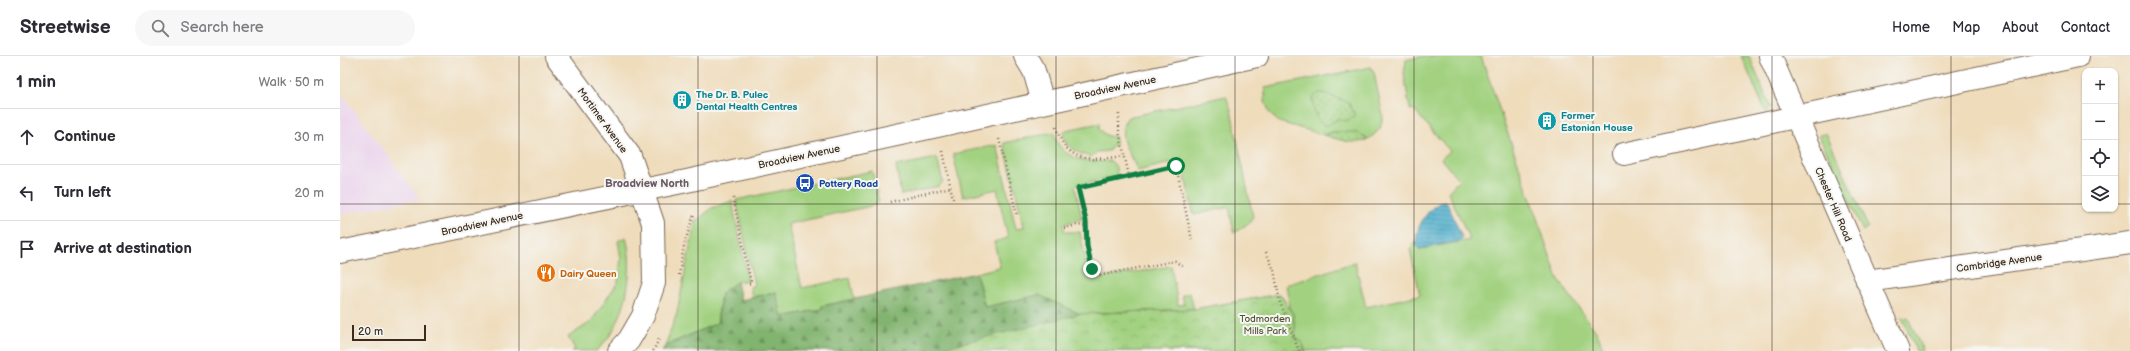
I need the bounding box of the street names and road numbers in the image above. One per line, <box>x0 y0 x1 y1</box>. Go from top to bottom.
street label: Broadview Avenue <box>1073 73 1157 103</box>
street label: Mortimer Avenue <box>575 86 630 156</box>
street label: Broadview Avenue <box>757 142 841 172</box>
street label: Chester Hill Road <box>1812 165 1854 244</box>
street label: Broadview Avenue <box>440 209 524 239</box>
street label: Cambridge Avenue <box>1956 251 2043 275</box>

